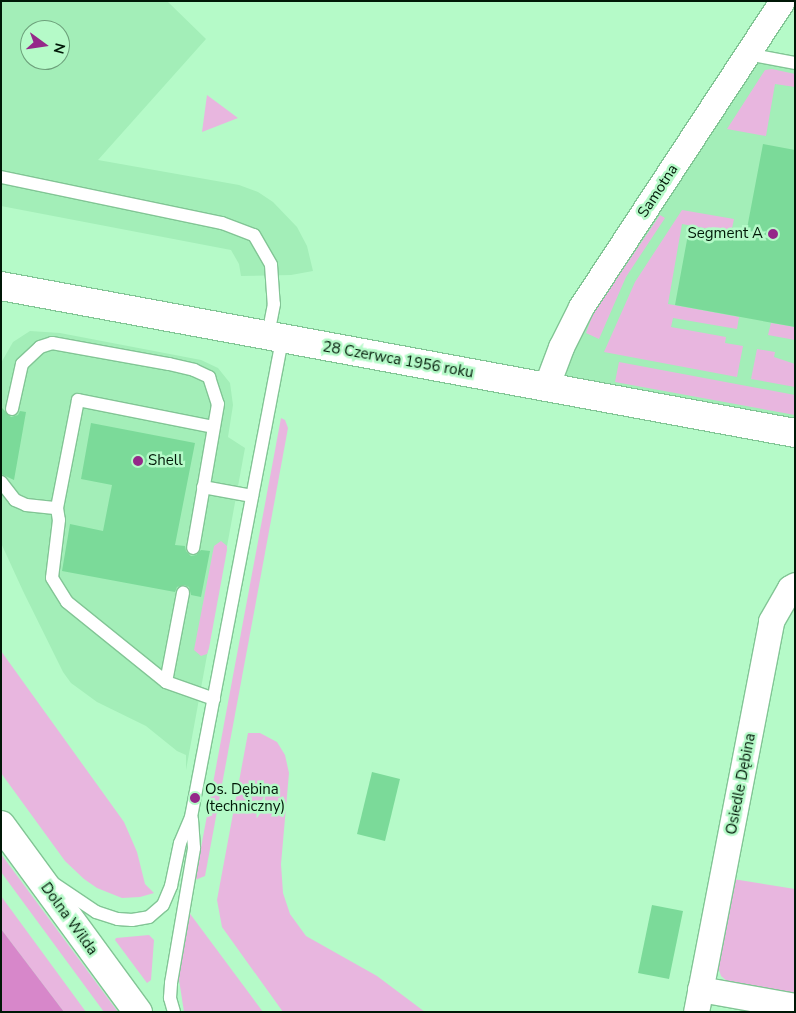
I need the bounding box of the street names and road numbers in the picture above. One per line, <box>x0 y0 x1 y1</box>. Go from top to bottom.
street label: Samotna <box>634 161 682 221</box>
street label: 28 Czerwca 1956 roku <box>321 338 475 382</box>
street label: Osiedle Dębina <box>722 732 760 836</box>
street label: Dolna Wilda <box>37 879 101 959</box>

